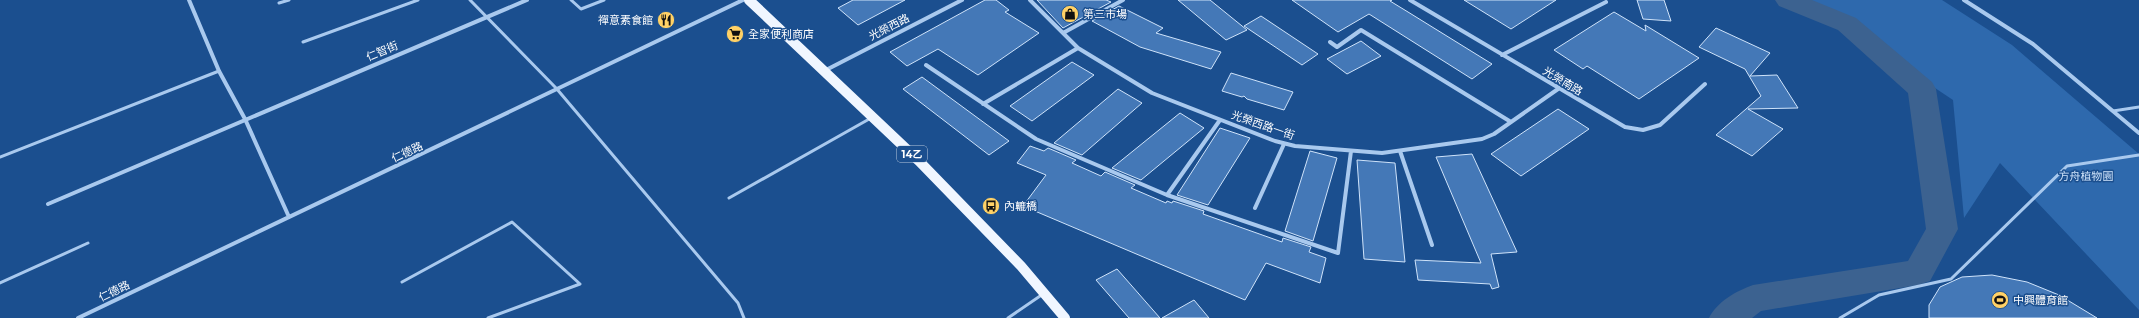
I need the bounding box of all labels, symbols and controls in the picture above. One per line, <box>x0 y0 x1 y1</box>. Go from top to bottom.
shop icon: 第三市場 <box>1060 4 1080 24</box>
place label: 第三市場 <box>1083 7 1127 21</box>
restaurant icon: 禪意素食館 <box>656 10 676 30</box>
street label: 光榮西路 <box>866 11 912 43</box>
place label: 禪意素食館 <box>598 13 653 27</box>
supermarket icon: 全家便利商店 <box>725 24 745 44</box>
place label: 全家便利商店 <box>748 27 814 41</box>
street label: 仁智街 <box>364 38 400 64</box>
street label: 光榮南路 <box>1541 64 1585 98</box>
street label: 光榮西路一街 <box>1230 108 1296 142</box>
street label: 仁德路 <box>389 139 425 165</box>
road number: 14乙 <box>897 146 927 162</box>
park label: 方舟植物園 <box>2059 169 2114 183</box>
bus stop icon: 內轆橋 <box>981 196 1001 216</box>
place label: 內轆橋 <box>1004 199 1037 213</box>
street label: 仁德路 <box>96 277 132 305</box>
sports icon: 中興體育館 <box>1990 290 2010 310</box>
place label: 中興體育館 <box>2013 293 2068 307</box>

